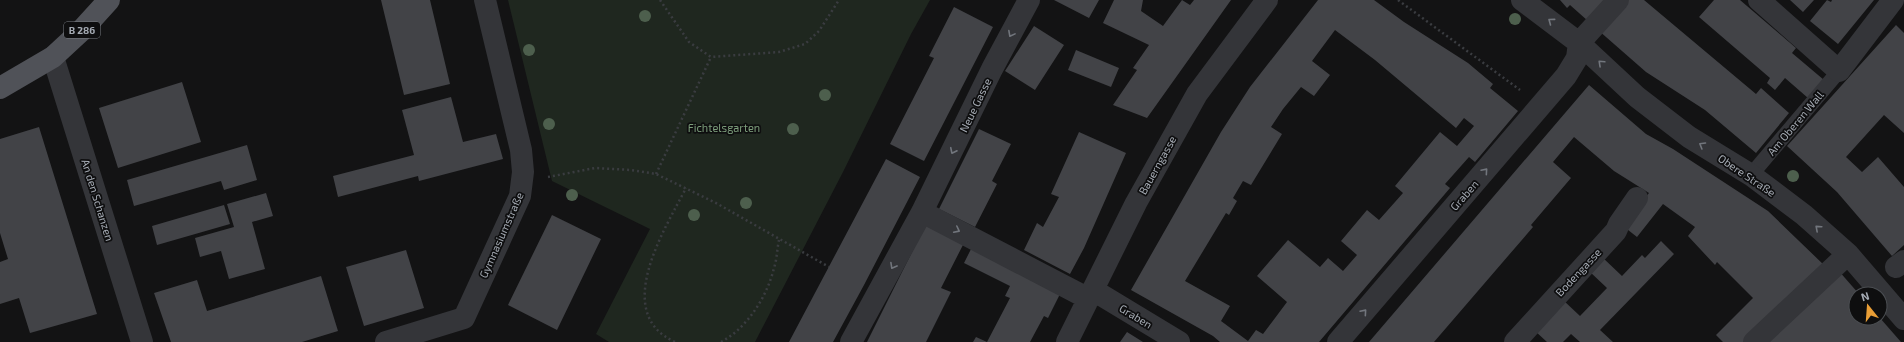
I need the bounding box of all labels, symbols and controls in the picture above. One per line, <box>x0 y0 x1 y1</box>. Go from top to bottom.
one-way arrow <box>1548 19 1555 26</box>
road number: B 286 <box>64 22 100 38</box>
one-way arrow <box>1008 30 1016 38</box>
one-way arrow <box>1598 60 1606 68</box>
street label: Neue Gasse <box>956 76 994 134</box>
street label: Am Oberen Wall <box>1764 88 1826 158</box>
park label: Fichtelsgarten <box>688 121 760 134</box>
street label: Bauerngasse <box>1136 133 1178 197</box>
one-way arrow <box>1699 142 1706 149</box>
one-way arrow <box>950 146 957 154</box>
street label: Obere Straße <box>1716 151 1778 199</box>
street label: An den Schanzen <box>79 157 117 243</box>
one-way arrow <box>1480 169 1487 176</box>
street label: Graben <box>1447 177 1481 213</box>
street label: Gymnasiumstraße <box>476 190 526 280</box>
one-way arrow <box>953 225 960 233</box>
one-way arrow <box>1816 226 1823 233</box>
street label: Bodengasse <box>1552 245 1604 299</box>
one-way arrow <box>890 262 898 269</box>
north arrow <box>1848 286 1888 326</box>
text: N <box>1859 289 1871 303</box>
street label: Graben <box>1117 301 1155 331</box>
one-way arrow <box>1359 310 1366 317</box>

